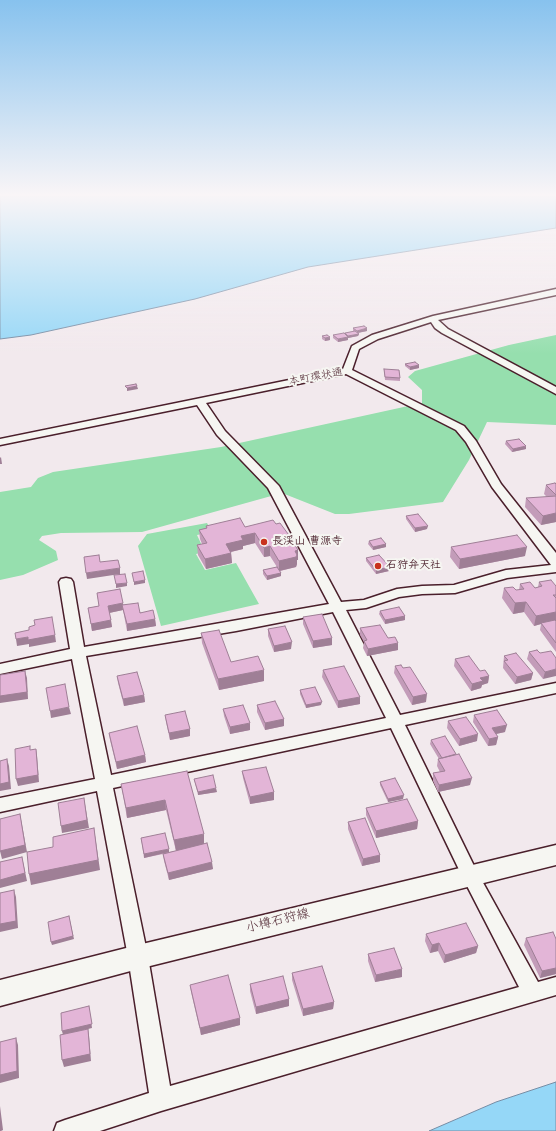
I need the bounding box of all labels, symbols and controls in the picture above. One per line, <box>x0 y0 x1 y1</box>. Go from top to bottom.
street label: 本町環状通 <box>288 366 344 390</box>
place label: 長渓山 曹源寺 <box>272 535 342 549</box>
marker: 長渓山 曹源寺 <box>259 537 269 547</box>
place label: 石狩弁天社 <box>386 559 441 573</box>
marker: 石狩弁天社 <box>373 561 383 571</box>
street label: 小樽石狩線 <box>245 907 311 937</box>

